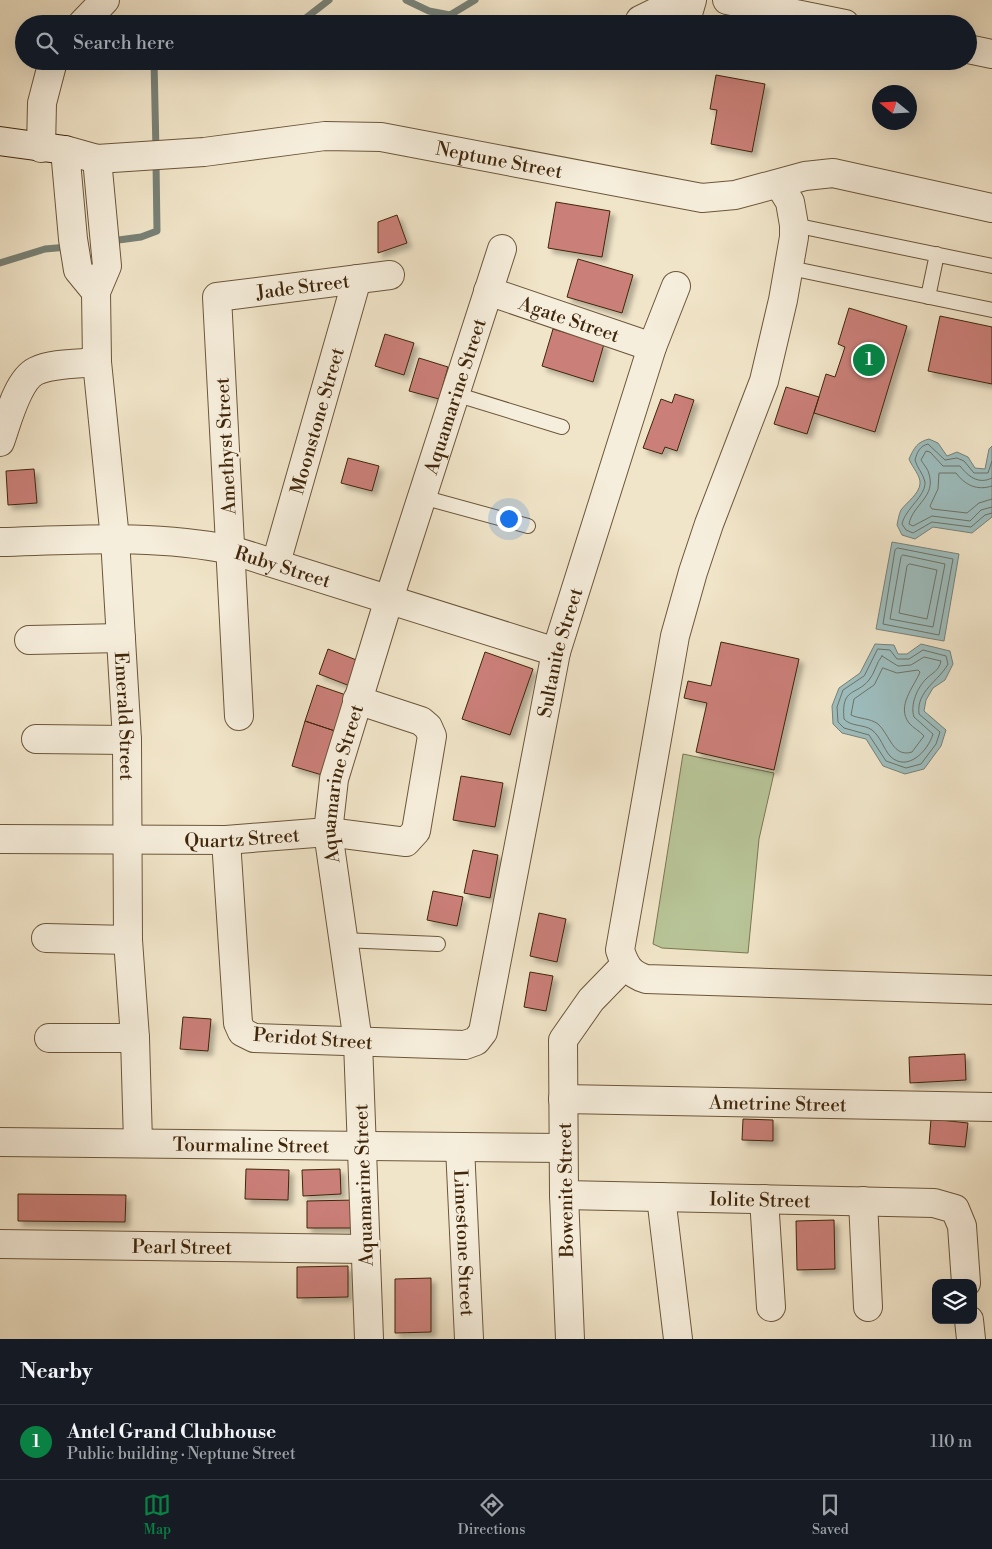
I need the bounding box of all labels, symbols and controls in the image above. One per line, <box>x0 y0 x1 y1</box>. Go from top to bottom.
search box <box>15 15 977 70</box>
icon: search <box>33 29 61 57</box>
text: Search here <box>73 31 174 55</box>
north arrow <box>872 85 917 130</box>
street label: Neptune Street <box>434 137 565 184</box>
street label: Jade Street <box>254 269 351 305</box>
street label: Agate Street <box>515 291 623 348</box>
street label: Aquamarine Street <box>419 315 492 479</box>
pin: 1 <box>853 341 885 379</box>
street label: Moonstone Street <box>285 344 350 497</box>
street label: Amethyst Street <box>210 376 242 516</box>
your location <box>496 506 522 532</box>
street label: Ruby Street <box>231 541 334 594</box>
street label: Sultanite Street <box>533 585 589 720</box>
street label: Emerald Street <box>109 651 138 781</box>
street label: Aquamarine Street <box>317 701 369 866</box>
street label: Quartz Street <box>184 823 301 853</box>
street label: Peridot Street <box>252 1023 374 1055</box>
street label: Ametrine Street <box>708 1091 847 1117</box>
street label: Aquamarine Street <box>349 1103 379 1268</box>
street label: Bowenite Street <box>553 1122 579 1259</box>
street label: Tourmaline Street <box>173 1133 330 1159</box>
street label: Limestone Street <box>448 1169 479 1317</box>
street label: Iolite Street <box>709 1187 811 1213</box>
street label: Pearl Street <box>132 1235 232 1260</box>
map controls <box>932 1279 977 1324</box>
button: layers <box>932 1279 977 1324</box>
text: Nearby <box>20 1359 93 1385</box>
text: Antel Grand Clubhouse <box>67 1420 276 1444</box>
text: 1 <box>32 1432 40 1452</box>
text: 110 m <box>930 1432 972 1452</box>
text: Public building · Neptune Street <box>67 1444 296 1464</box>
tab: Map <box>143 1491 171 1539</box>
tab: Directions <box>458 1491 525 1539</box>
tab: Saved <box>812 1491 849 1539</box>

